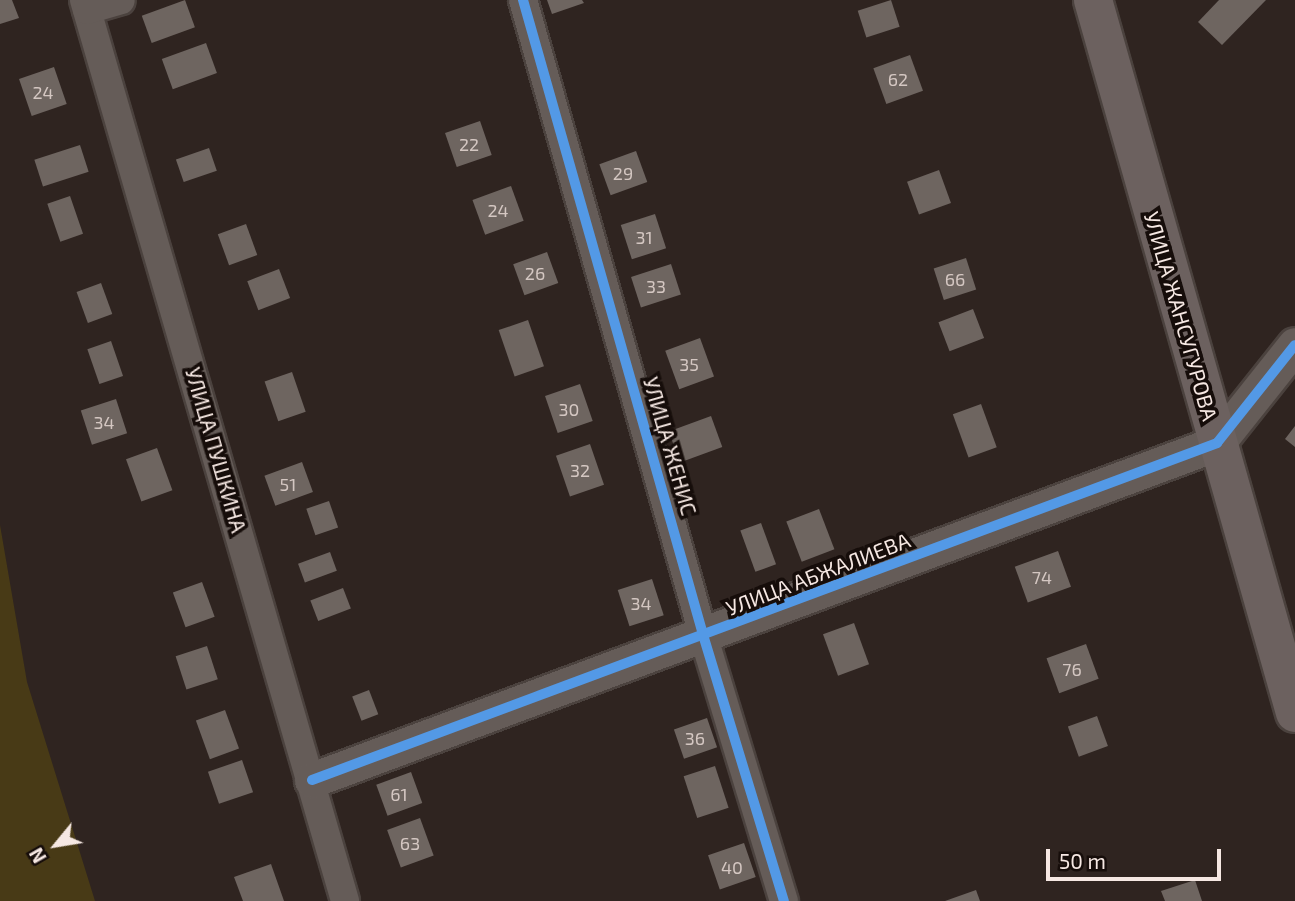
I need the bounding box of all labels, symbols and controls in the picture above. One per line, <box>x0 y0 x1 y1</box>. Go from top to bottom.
house number: 62 <box>888 68 908 90</box>
house number: 24 <box>32 81 54 103</box>
house number: 22 <box>459 133 479 155</box>
house number: 29 <box>613 162 633 184</box>
house number: 24 <box>487 199 509 221</box>
street label: УЛИЦА ЖАНСУГУРОВА <box>1139 208 1223 424</box>
house number: 31 <box>635 226 653 248</box>
house number: 26 <box>525 262 545 284</box>
house number: 66 <box>945 268 965 290</box>
house number: 33 <box>646 275 666 297</box>
house number: 35 <box>679 353 699 375</box>
street label: УЛИЦА ПУШКИНА <box>180 364 252 536</box>
street label: УЛИЦА ЖЕНИС <box>638 374 702 518</box>
house number: 30 <box>559 398 579 420</box>
house number: 34 <box>93 411 115 433</box>
house number: 32 <box>570 459 590 481</box>
house number: 51 <box>280 473 296 495</box>
street label: УЛИЦА АБЖАЛИЕВА <box>722 527 914 621</box>
house number: 74 <box>1032 566 1052 588</box>
house number: 34 <box>630 592 652 614</box>
house number: 76 <box>1062 658 1082 680</box>
house number: 36 <box>685 727 705 749</box>
house number: 61 <box>390 783 408 805</box>
north arrow <box>21 810 91 880</box>
house number: 63 <box>400 832 420 854</box>
scale bar <box>1050 834 1225 878</box>
text: N <box>24 844 51 867</box>
text: 50 m <box>1059 848 1106 873</box>
house number: 40 <box>721 856 743 878</box>

